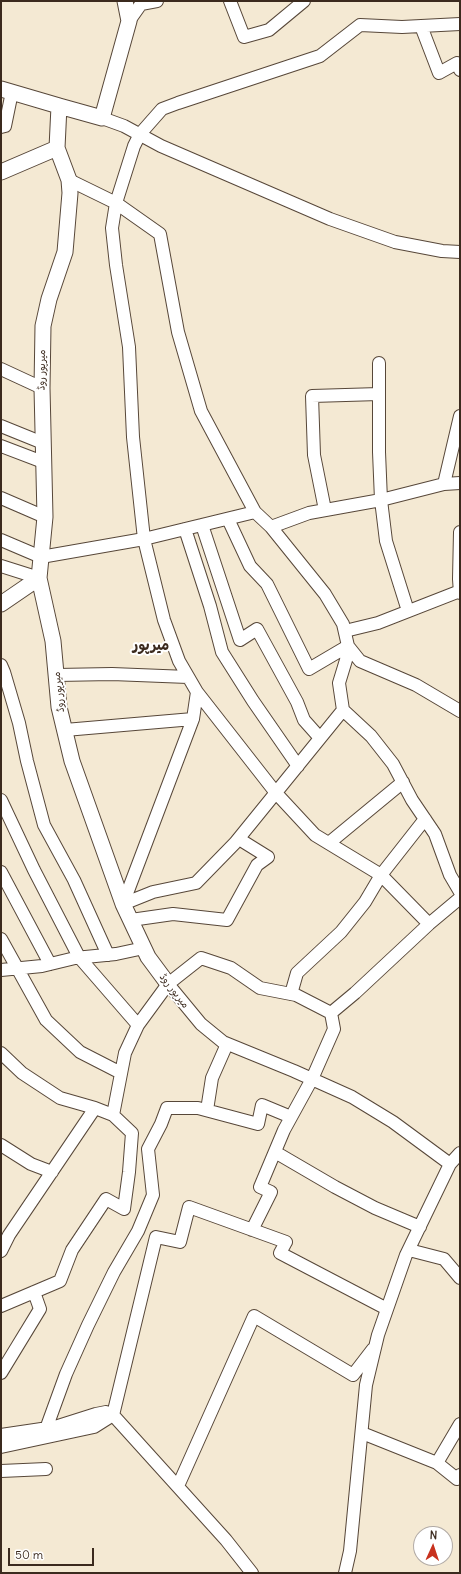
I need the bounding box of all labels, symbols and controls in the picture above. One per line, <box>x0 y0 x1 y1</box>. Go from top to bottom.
street label: میرپور روڈ <box>36 350 48 390</box>
district label: میرپور <box>133 638 169 654</box>
street label: میرپور روڈ <box>51 671 67 713</box>
street label: میرپور روڈ <box>157 971 191 1011</box>
north arrow <box>413 1526 453 1566</box>
text: N <box>429 1528 438 1542</box>
scale bar <box>10 1540 96 1566</box>
text: 50 m <box>15 1547 43 1562</box>

